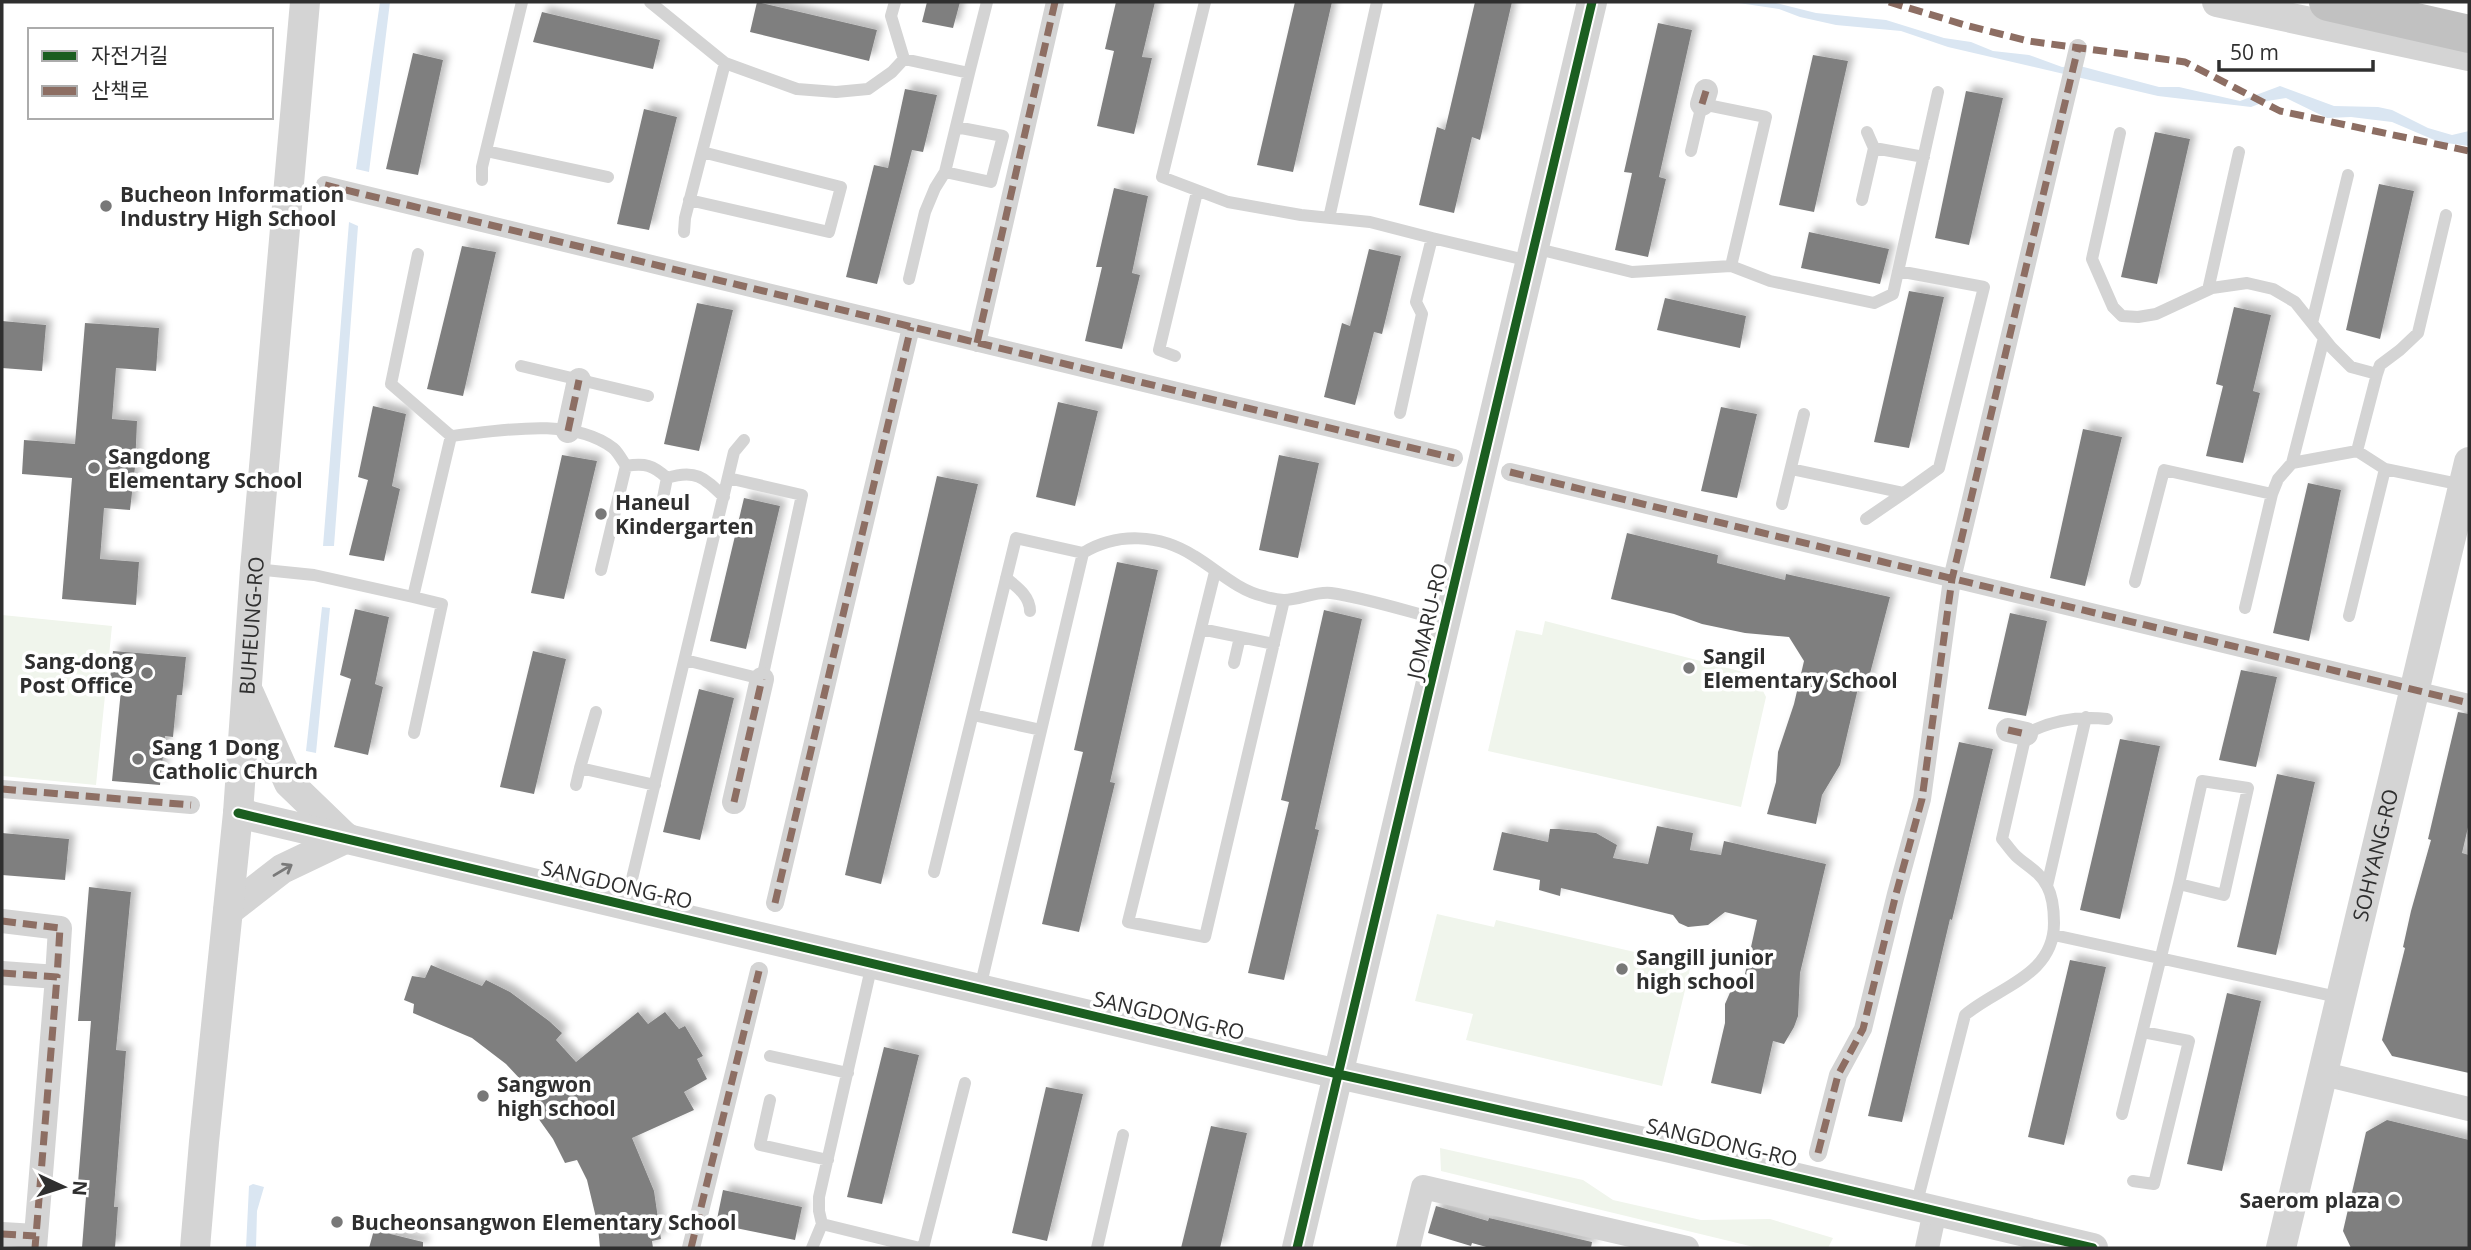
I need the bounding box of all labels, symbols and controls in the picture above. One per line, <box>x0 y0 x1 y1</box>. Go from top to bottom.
legend <box>28 28 273 119</box>
scale bar <box>2219 28 2373 72</box>
text: 50 m <box>2230 38 2279 66</box>
text: 자전거길 <box>91 41 168 69</box>
text: 산책로 <box>91 76 149 104</box>
place label: Bucheon Information Industry High School <box>120 180 344 232</box>
marker: Bucheon Information Industry High School <box>98 198 114 214</box>
place label: Sangdong Elementary School <box>108 442 303 494</box>
marker: Sangdong Elementary School <box>86 460 102 476</box>
place label: Haneul Kindergarten <box>615 488 754 540</box>
marker: Haneul Kindergarten <box>593 506 609 522</box>
street label: BUHEUNG-RO <box>232 555 270 696</box>
street label: JOMARU-RO <box>1400 560 1454 684</box>
place label: Sangil Elementary School <box>1703 642 1898 694</box>
place label: Sang-dong Post Office <box>19 647 133 699</box>
marker: Sangil Elementary School <box>1681 660 1697 676</box>
marker: Sang-dong Post Office <box>139 665 155 681</box>
place label: Sang 1 Dong Catholic Church <box>152 733 318 785</box>
marker: Sang 1 Dong Catholic Church <box>130 751 146 767</box>
street label: SOHYANG-RO <box>2346 786 2404 924</box>
street label: SANGDONG-RO <box>539 853 695 915</box>
one-way arrow <box>272 863 292 877</box>
place label: Sangill junior high school <box>1636 943 1774 995</box>
marker: Sangill junior high school <box>1614 961 1630 977</box>
street label: SANGDONG-RO <box>1091 984 1247 1046</box>
place label: Sangwon high school <box>497 1070 616 1122</box>
marker: Sangwon high school <box>475 1088 491 1104</box>
street label: SANGDONG-RO <box>1644 1111 1800 1173</box>
north arrow <box>28 1152 98 1222</box>
text: N <box>66 1180 93 1197</box>
place label: Saerom plaza <box>2239 1186 2380 1214</box>
marker: Saerom plaza <box>2386 1192 2402 1208</box>
place label: Bucheonsangwon Elementary School <box>351 1208 736 1236</box>
marker: Bucheonsangwon Elementary School <box>329 1214 345 1230</box>

